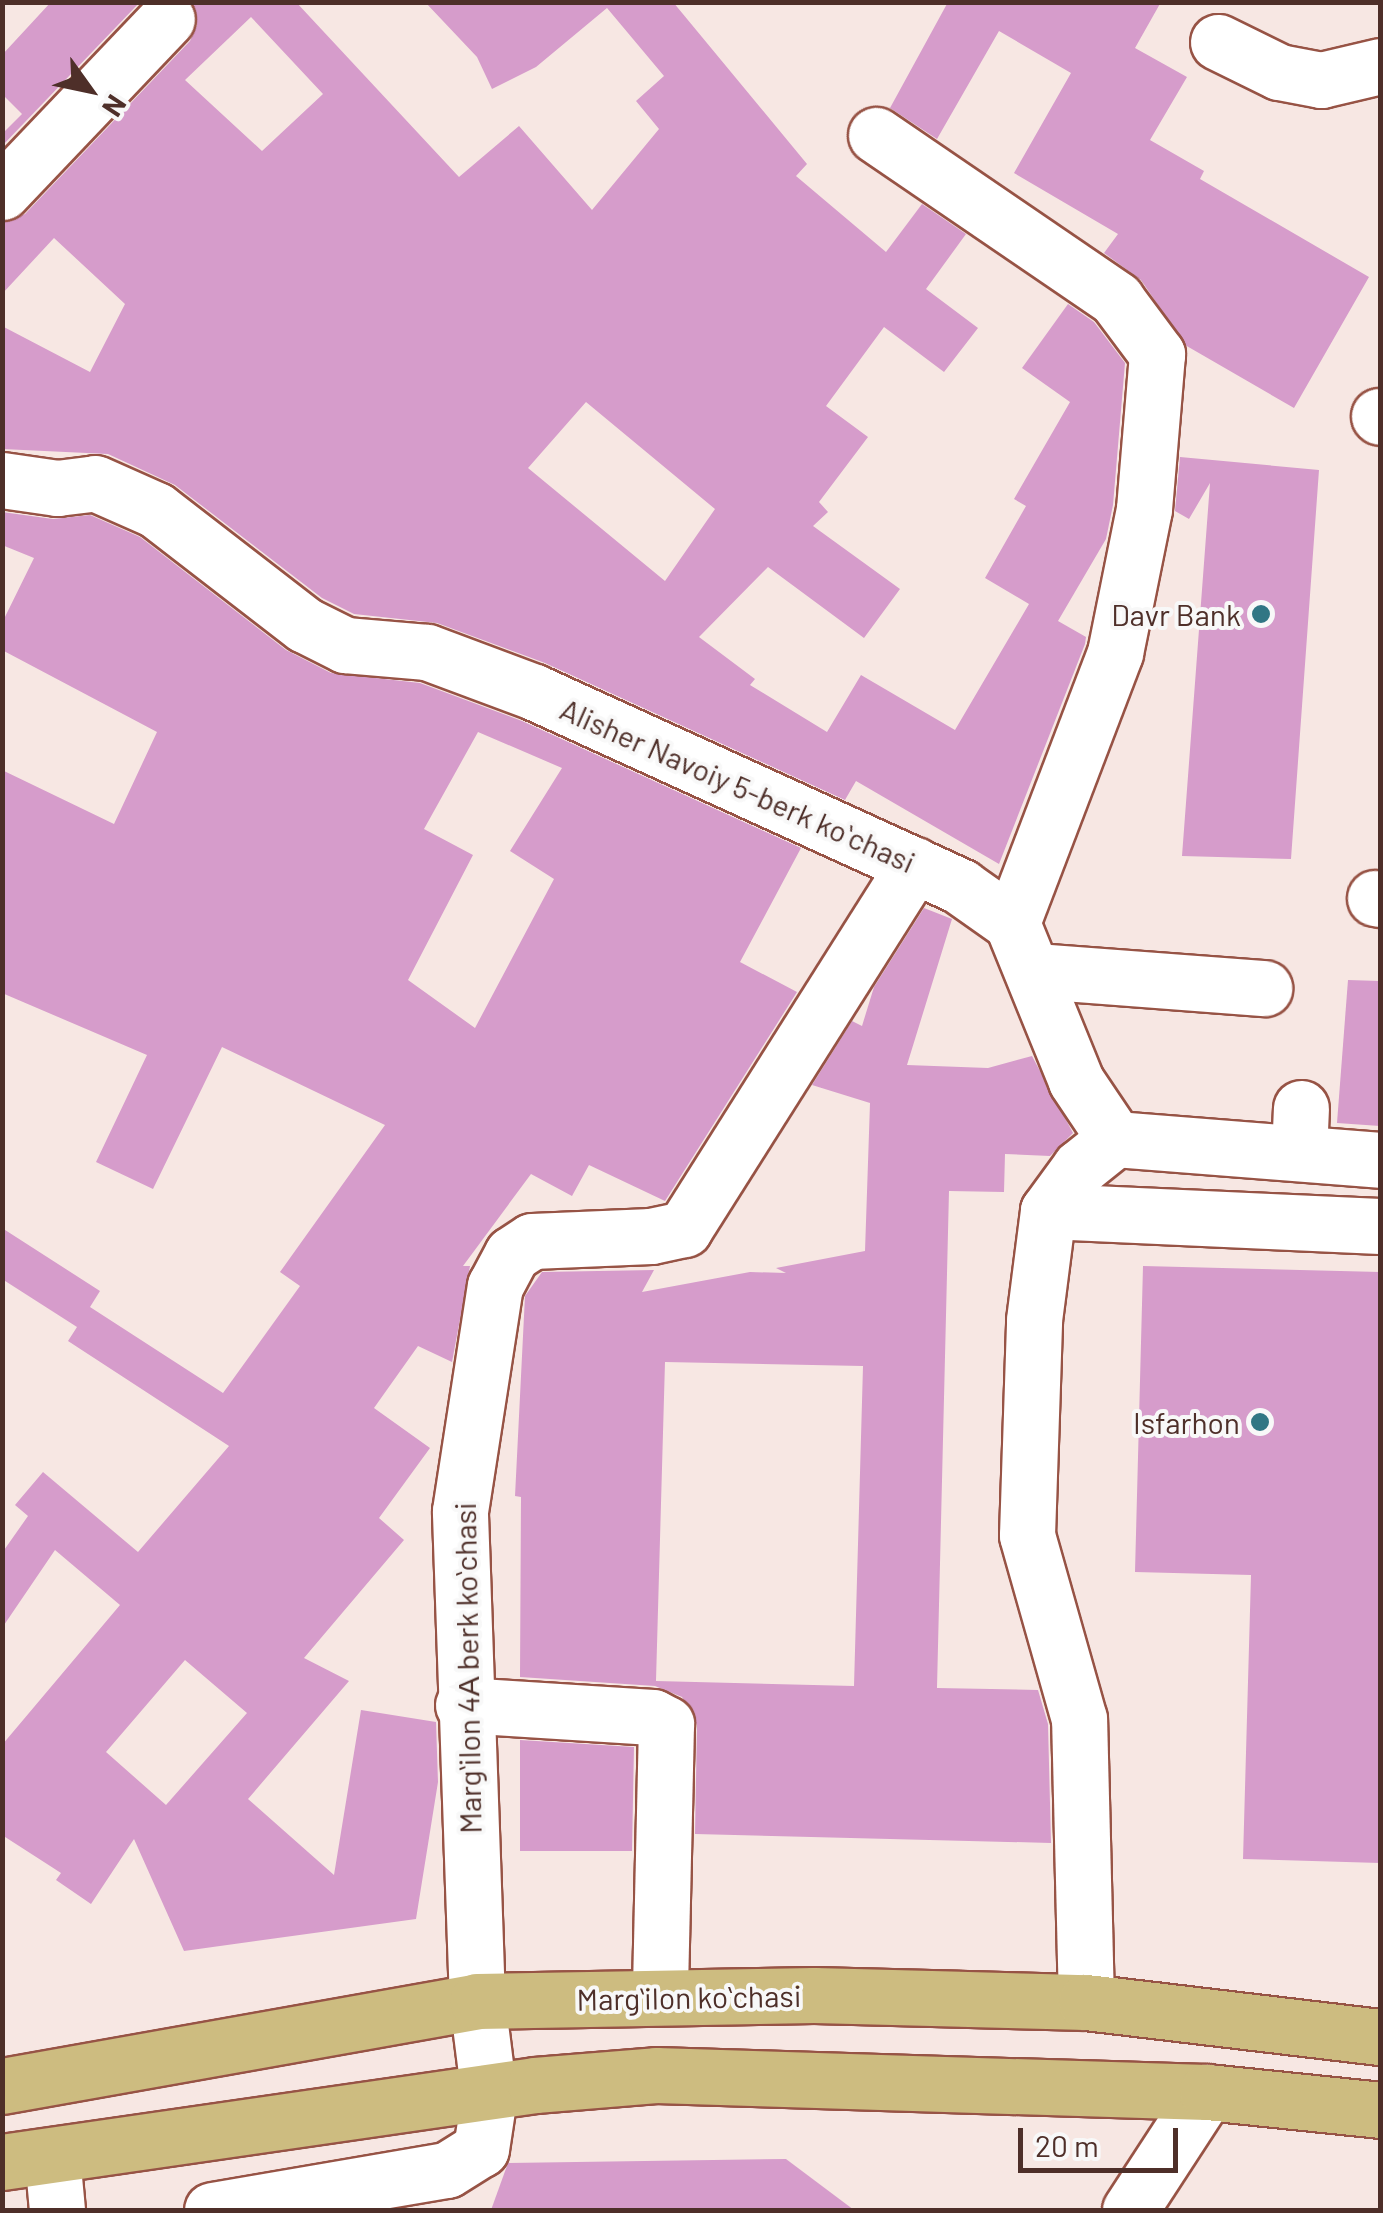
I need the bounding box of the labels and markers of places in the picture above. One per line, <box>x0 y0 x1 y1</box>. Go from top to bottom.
place label: Davr Bank <box>1111 596 1241 632</box>
marker: Davr Bank <box>1250 603 1272 625</box>
place label: Isfarhon <box>1133 1404 1240 1440</box>
marker: Isfarhon <box>1249 1411 1271 1433</box>

